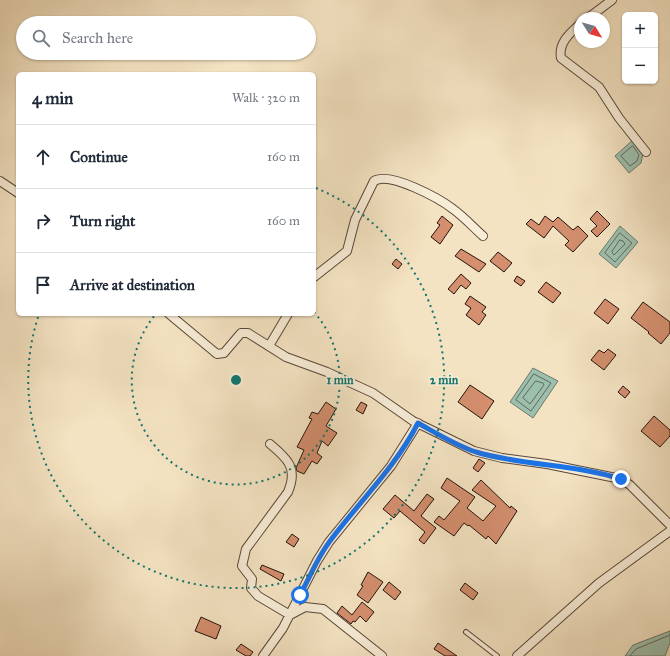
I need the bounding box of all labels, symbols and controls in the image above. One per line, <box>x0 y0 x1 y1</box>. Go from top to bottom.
north arrow <box>574 12 610 48</box>
map controls <box>622 12 658 84</box>
button: + <box>622 12 658 48</box>
search box <box>16 16 316 60</box>
icon: search <box>30 27 52 49</box>
text: Search here <box>62 29 133 47</box>
button: − <box>622 48 658 84</box>
text: 4 min <box>32 88 73 109</box>
text: Walk · 320 m <box>232 90 300 106</box>
icon: ahead <box>32 146 54 168</box>
text: Continue <box>70 148 128 166</box>
text: 160 m <box>267 149 300 165</box>
icon: right <box>32 210 54 232</box>
text: Turn right <box>70 212 135 230</box>
text: 160 m <box>267 213 300 229</box>
icon: arrive <box>32 274 54 296</box>
text: Arrive at destination <box>70 276 195 294</box>
centre of rings <box>229 373 243 387</box>
text: 1 min <box>326 373 354 387</box>
text: 2 min <box>430 373 459 387</box>
route end <box>612 470 630 488</box>
route start <box>291 586 309 604</box>

